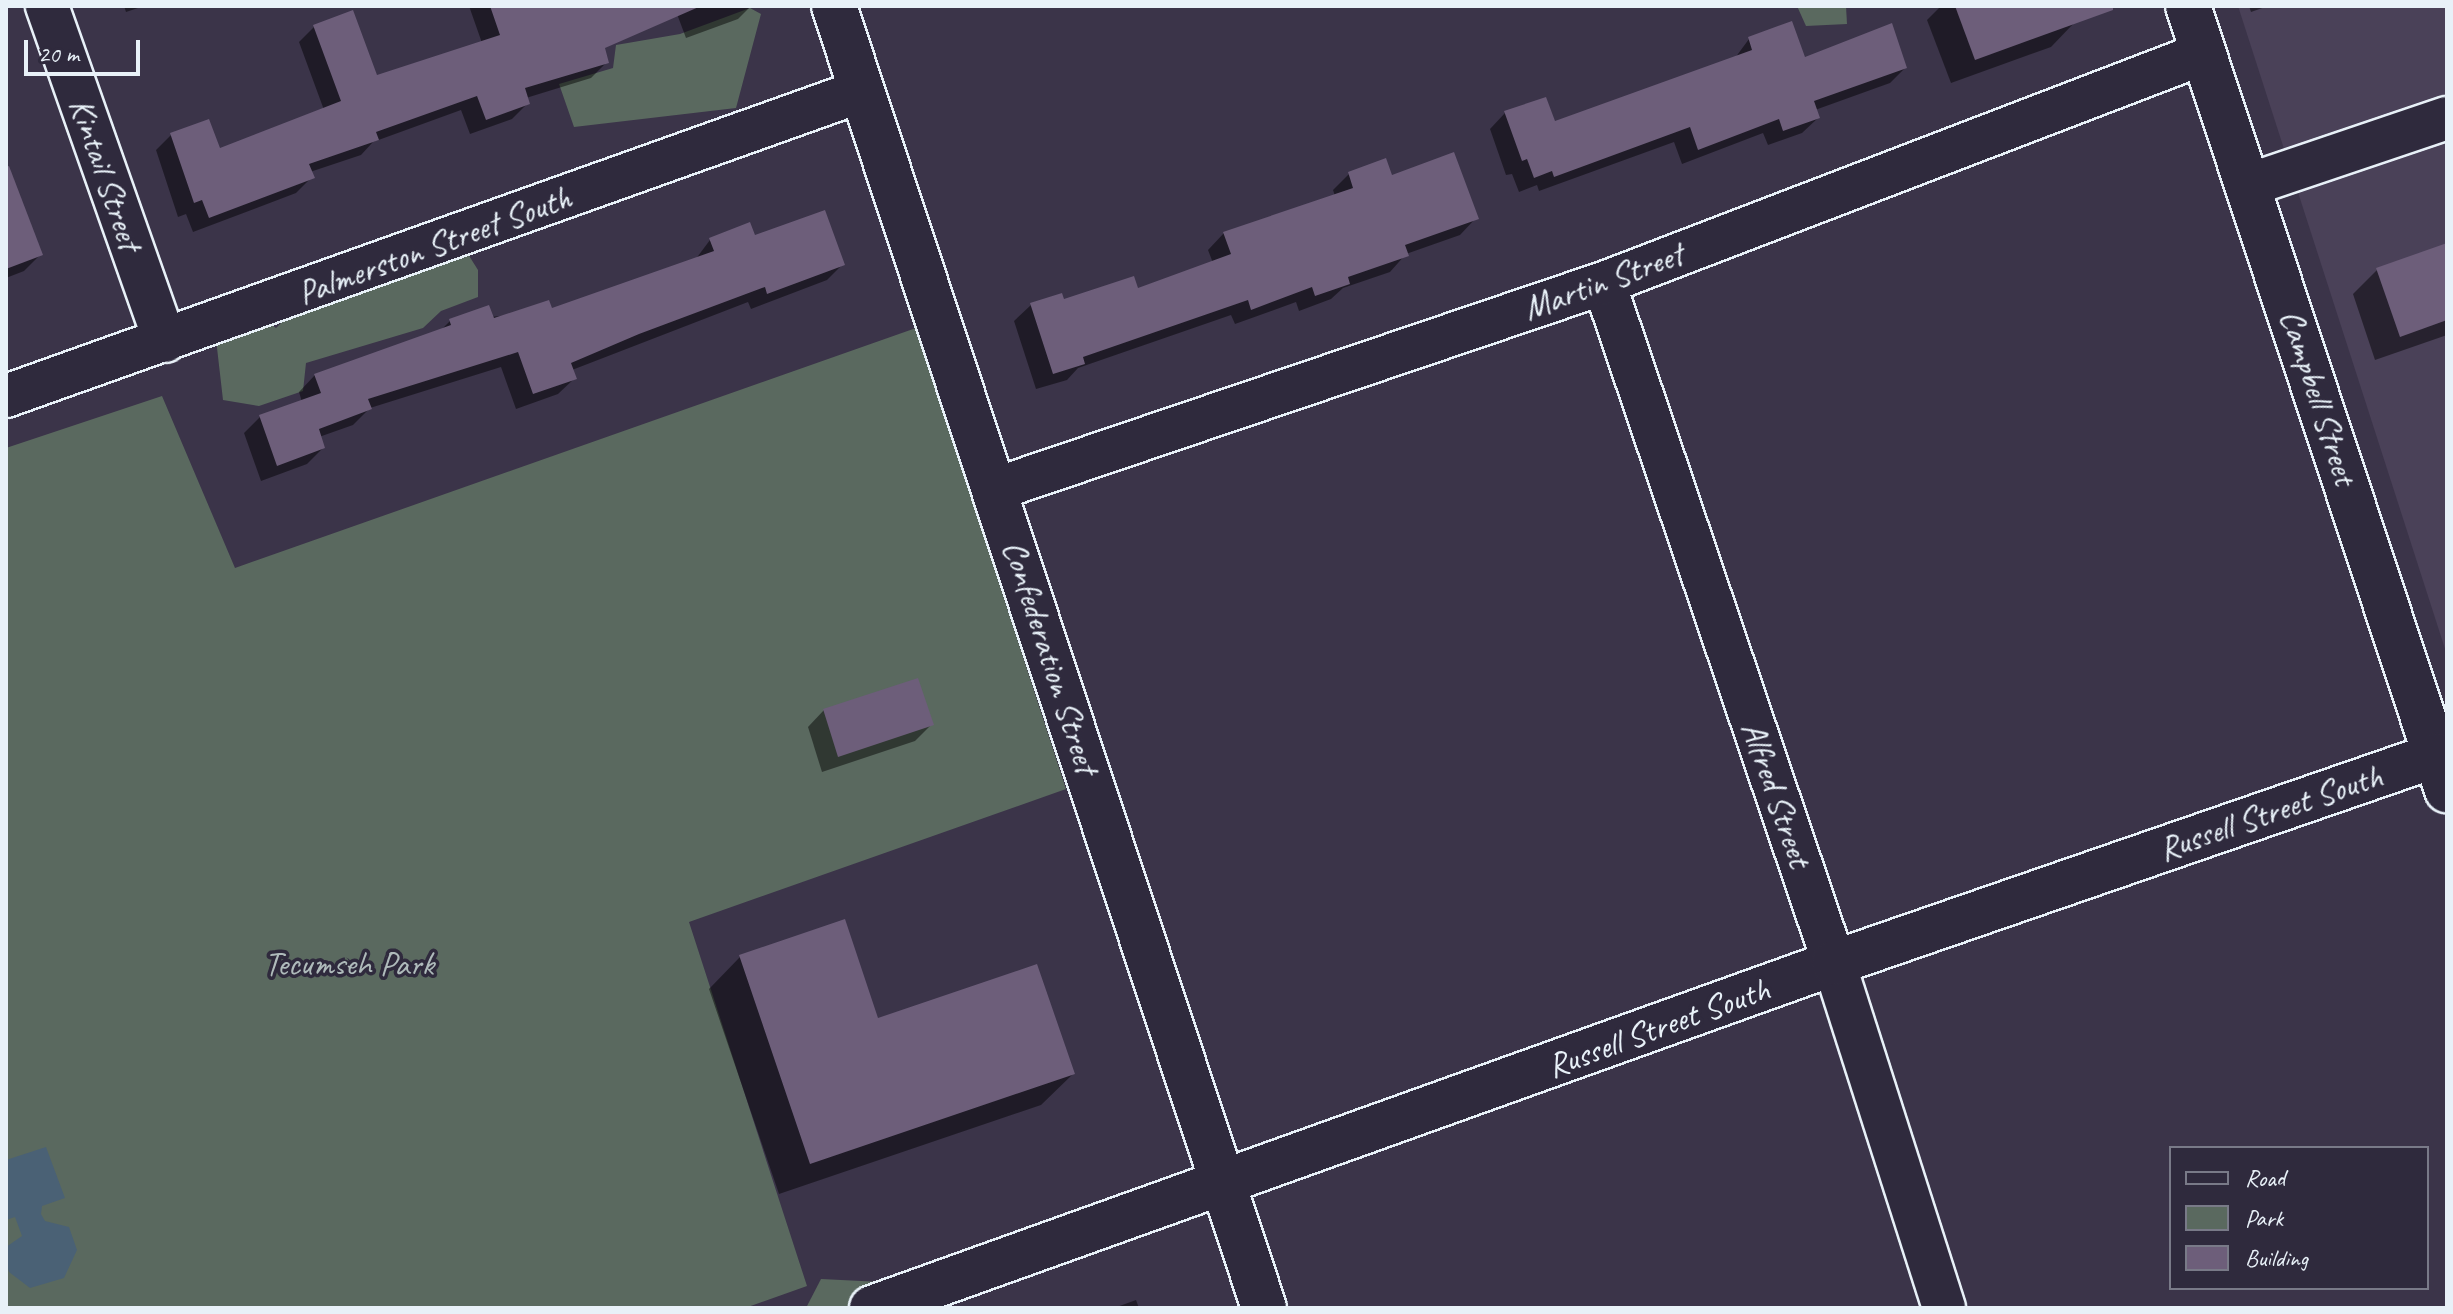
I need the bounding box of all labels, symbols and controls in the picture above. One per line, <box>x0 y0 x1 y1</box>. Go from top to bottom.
scale bar <box>28 24 144 74</box>
text: 20 m <box>38 39 79 69</box>
street label: Kintail Street <box>61 93 151 255</box>
street label: Palmerston Street South <box>292 177 576 313</box>
street label: Martin Street <box>1518 233 1688 329</box>
street label: Campbell Street <box>2271 304 2367 490</box>
street label: Confederation Street <box>994 535 1108 779</box>
street label: Alfred Street <box>1733 716 1821 872</box>
street label: Russell Street South <box>2153 755 2387 869</box>
park label: Tecumseh Park <box>264 944 434 984</box>
street label: Russell Street South <box>1541 968 1775 1086</box>
legend <box>2169 1146 2429 1290</box>
text: Road <box>2245 1163 2285 1193</box>
text: Park <box>2245 1203 2283 1233</box>
text: Building <box>2245 1243 2308 1273</box>

